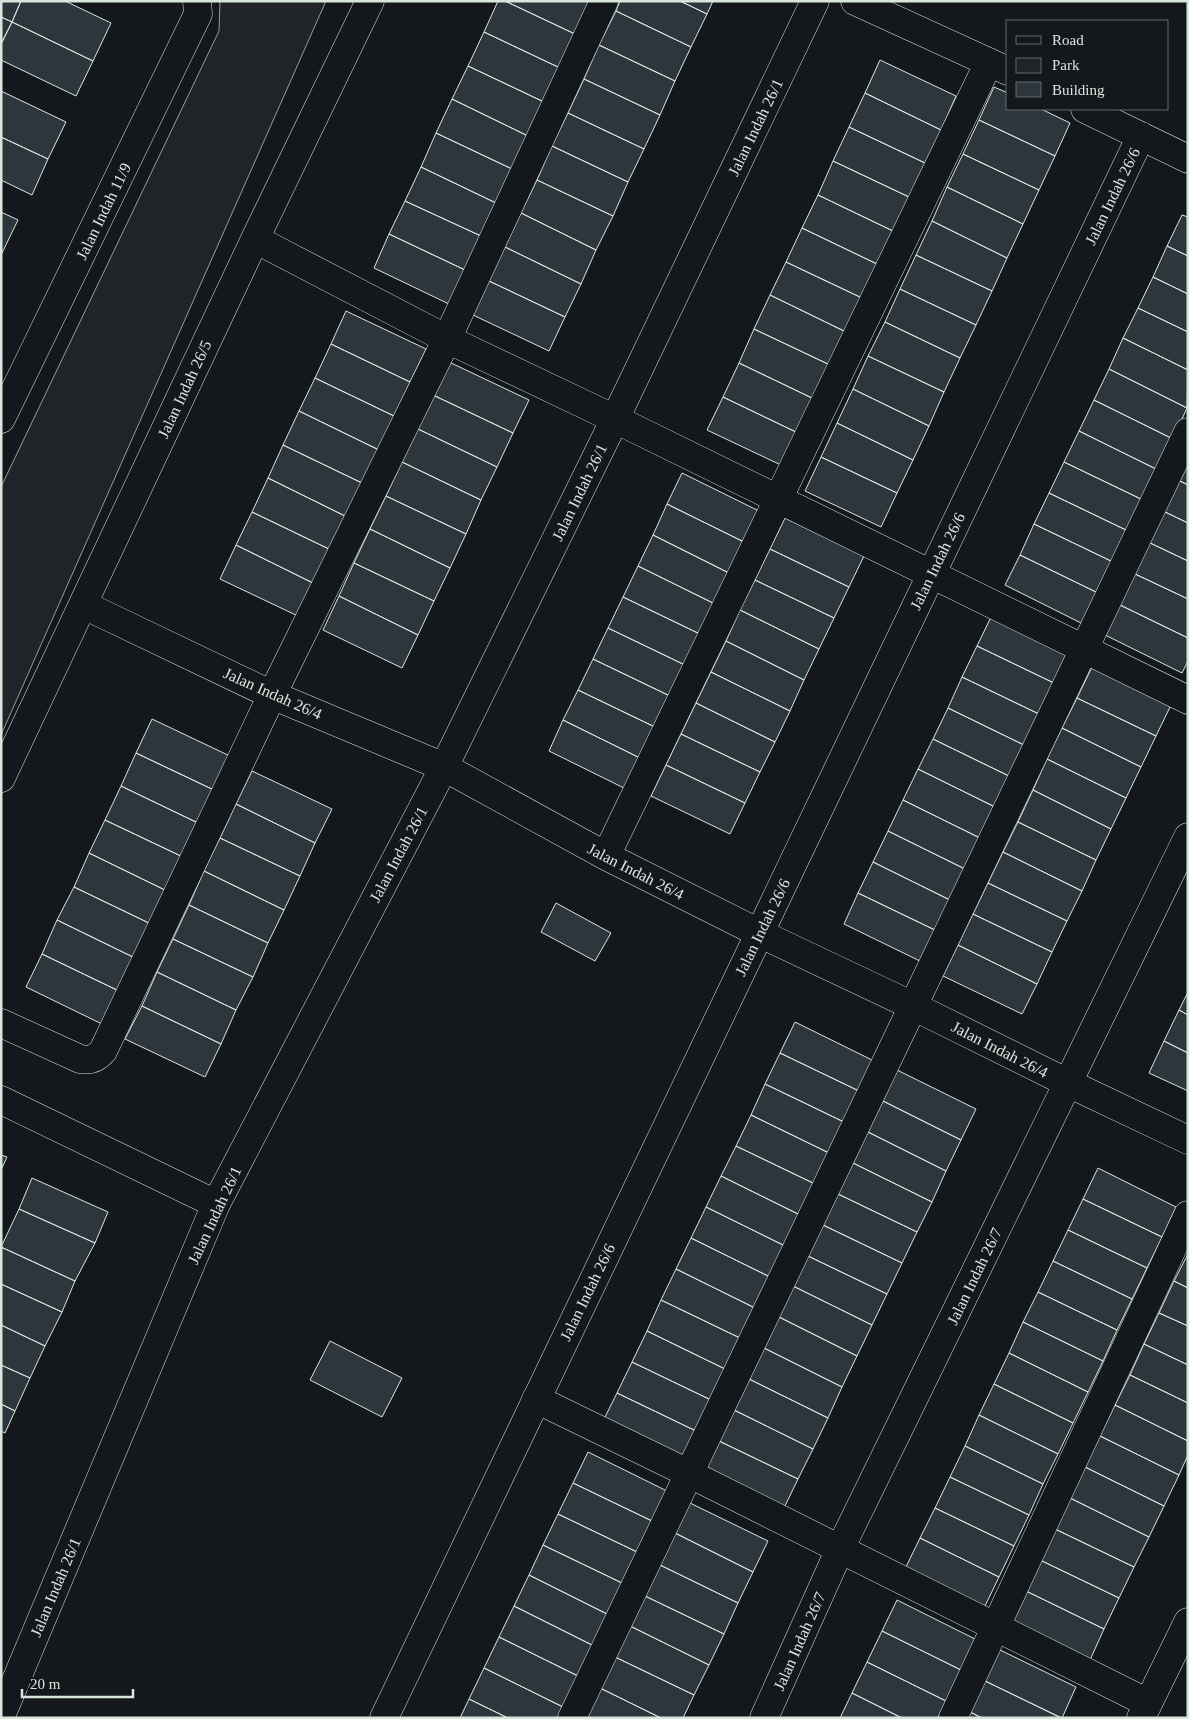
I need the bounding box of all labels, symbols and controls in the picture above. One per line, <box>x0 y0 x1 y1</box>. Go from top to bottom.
legend <box>1006 20 1169 110</box>
text: Road <box>1052 32 1084 48</box>
text: Park <box>1052 57 1080 73</box>
street label: Jalan Indah 26/1 <box>725 76 786 178</box>
text: Building <box>1052 82 1105 98</box>
street label: Jalan Indah 26/6 <box>1082 145 1143 247</box>
street label: Jalan Indah 11/9 <box>73 160 134 262</box>
street label: Jalan Indah 26/5 <box>154 338 215 441</box>
street label: Jalan Indah 26/1 <box>549 441 610 543</box>
street label: Jalan Indah 26/6 <box>907 510 968 612</box>
street label: Jalan Indah 26/4 <box>221 664 325 723</box>
street label: Jalan Indah 26/1 <box>366 804 431 905</box>
street label: Jalan Indah 26/4 <box>585 840 687 903</box>
street label: Jalan Indah 26/6 <box>732 876 793 978</box>
street label: Jalan Indah 26/4 <box>949 1018 1051 1081</box>
street label: Jalan Indah 26/1 <box>184 1164 245 1267</box>
street label: Jalan Indah 26/7 <box>944 1225 1005 1327</box>
street label: Jalan Indah 26/6 <box>557 1241 618 1343</box>
street label: Jalan Indah 26/1 <box>27 1535 84 1639</box>
street label: Jalan Indah 26/7 <box>770 1589 829 1693</box>
scale bar <box>22 1666 134 1698</box>
text: 20 m <box>30 1676 61 1692</box>

